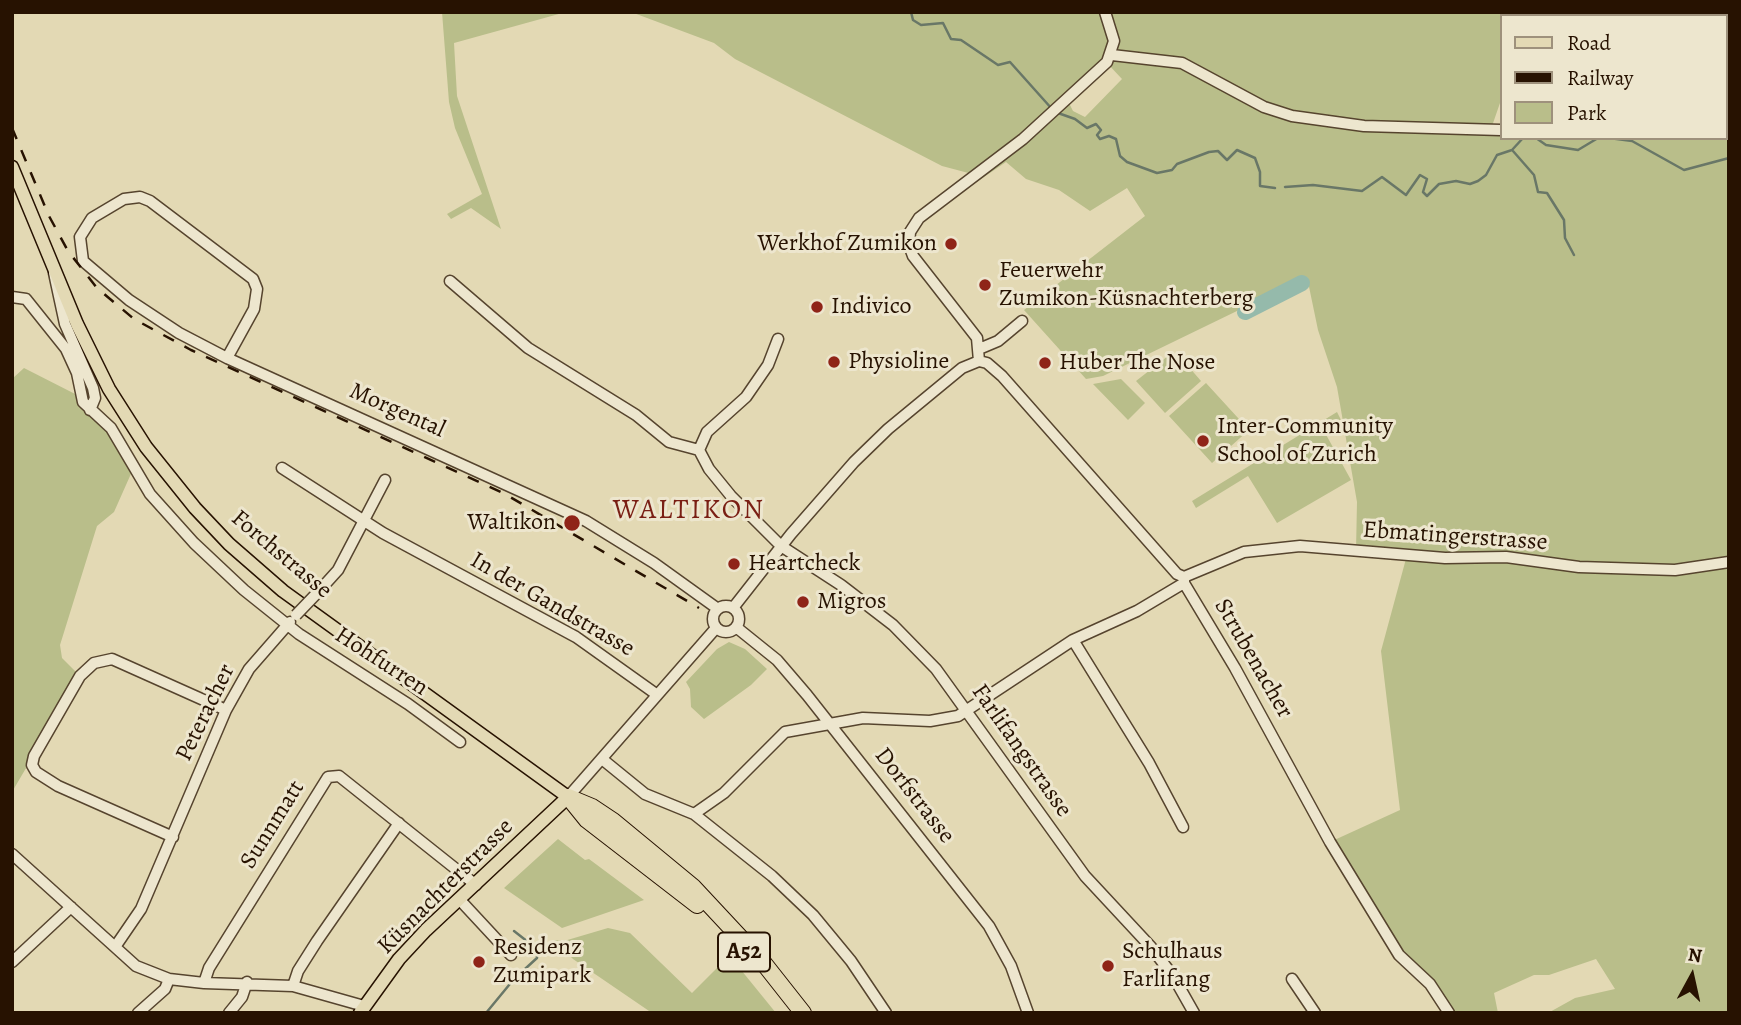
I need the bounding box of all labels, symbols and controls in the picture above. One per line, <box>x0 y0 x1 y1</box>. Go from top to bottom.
legend <box>1500 14 1727 140</box>
text: Road <box>1567 29 1611 57</box>
text: Railway <box>1567 64 1633 92</box>
text: Park <box>1567 99 1606 127</box>
place label: Werkhof Zumikon <box>757 230 937 258</box>
marker: Werkhof Zumikon <box>943 236 959 252</box>
place label: Feuerwehr Zumikon-Küsnachterberg <box>999 257 1254 313</box>
marker: Feuerwehr Zumikon-Küsnachterberg <box>977 277 993 293</box>
place label: Indivico <box>831 293 911 321</box>
marker: Indivico <box>809 299 825 315</box>
place label: Physioline <box>848 348 949 376</box>
place label: Huber The Nose <box>1059 349 1215 377</box>
marker: Physioline <box>826 354 842 370</box>
marker: Huber The Nose <box>1037 355 1053 371</box>
street label: Morgental <box>345 377 449 445</box>
place label: Inter-Community School of Zurich <box>1217 413 1393 469</box>
marker: Inter-Community School of Zurich <box>1195 433 1211 449</box>
district label: WALTIKON <box>614 494 764 528</box>
street label: Forchstrasse <box>225 504 337 606</box>
place label: Waltikon <box>467 509 556 537</box>
marker: Waltikon <box>562 513 582 533</box>
street label: Ebmatingerstrasse <box>1362 516 1548 558</box>
street label: In der Gandstrasse <box>465 546 639 664</box>
place label: Heartcheck <box>748 550 861 578</box>
marker: Heartcheck <box>726 556 742 572</box>
place label: Migros <box>817 588 886 616</box>
marker: Migros <box>795 594 811 610</box>
street label: Strubenacher <box>1207 594 1299 724</box>
street label: Hohfurren <box>329 621 433 703</box>
street label: Peteracher <box>170 660 242 766</box>
street label: Farlifangstrasse <box>964 679 1078 823</box>
street label: Dorfstrasse <box>868 742 960 850</box>
street label: Sunnmatt <box>235 775 311 875</box>
street label: Küsnachterstrasse <box>372 813 520 961</box>
road number: A52 <box>718 932 770 972</box>
place label: Residenz Zumipark <box>493 934 591 990</box>
place label: Schulhaus Farlifang <box>1122 938 1223 994</box>
north arrow <box>1657 941 1727 1011</box>
text: N <box>1686 941 1704 969</box>
marker: Residenz Zumipark <box>471 954 487 970</box>
marker: Schulhaus Farlifang <box>1100 958 1116 974</box>

